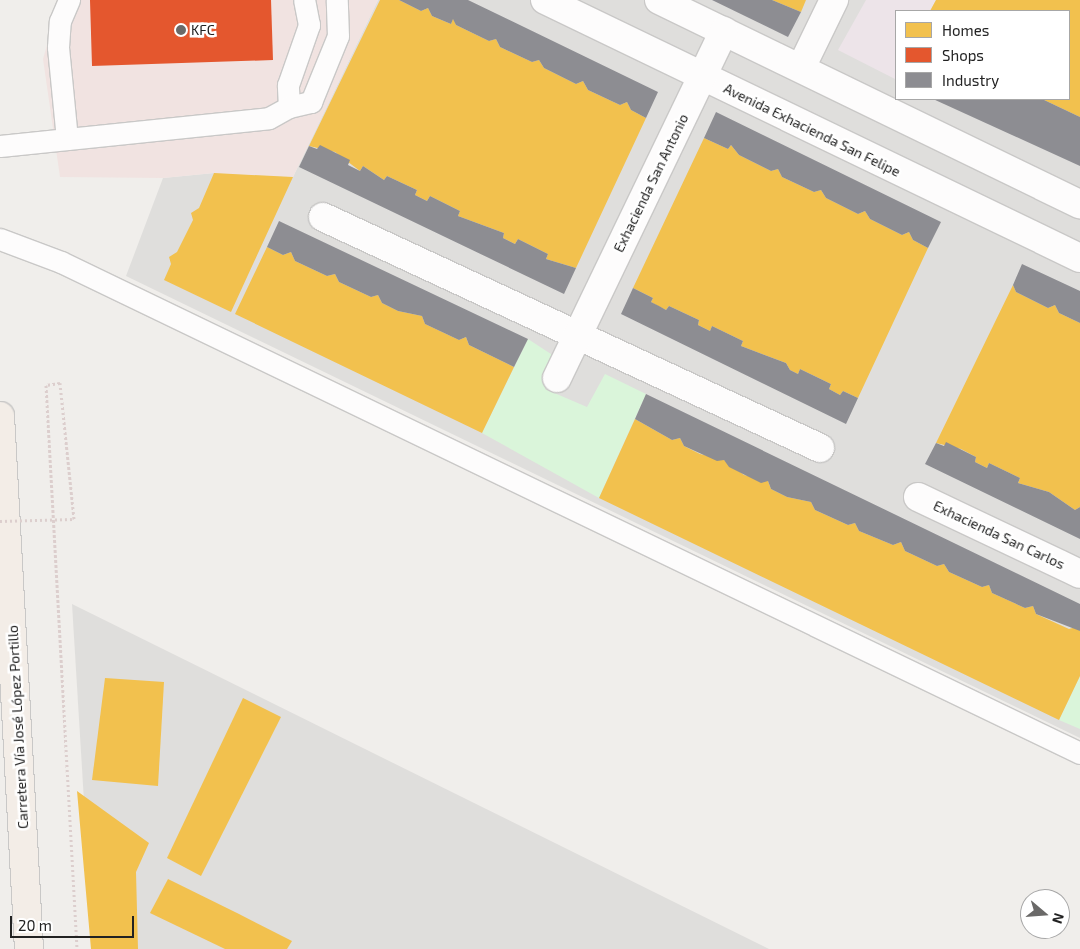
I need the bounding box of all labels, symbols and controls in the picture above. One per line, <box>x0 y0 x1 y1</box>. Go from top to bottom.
legend <box>895 10 1070 100</box>
text: Homes <box>942 21 989 39</box>
place label: KFC <box>191 22 215 38</box>
marker: KFC <box>175 24 187 36</box>
text: Shops <box>942 46 984 64</box>
text: Industry <box>942 71 999 89</box>
street label: Avenida Exhacienda San Felipe <box>721 80 903 180</box>
street label: Exhacienda San Antonio <box>610 111 692 255</box>
street label: Exhacienda San Carlos <box>931 497 1067 573</box>
street label: Carretera Vía José López Portillo <box>4 624 32 830</box>
north arrow <box>1020 889 1070 939</box>
scale bar <box>12 906 136 938</box>
text: N <box>1049 911 1068 926</box>
text: 20 m <box>18 916 52 934</box>

